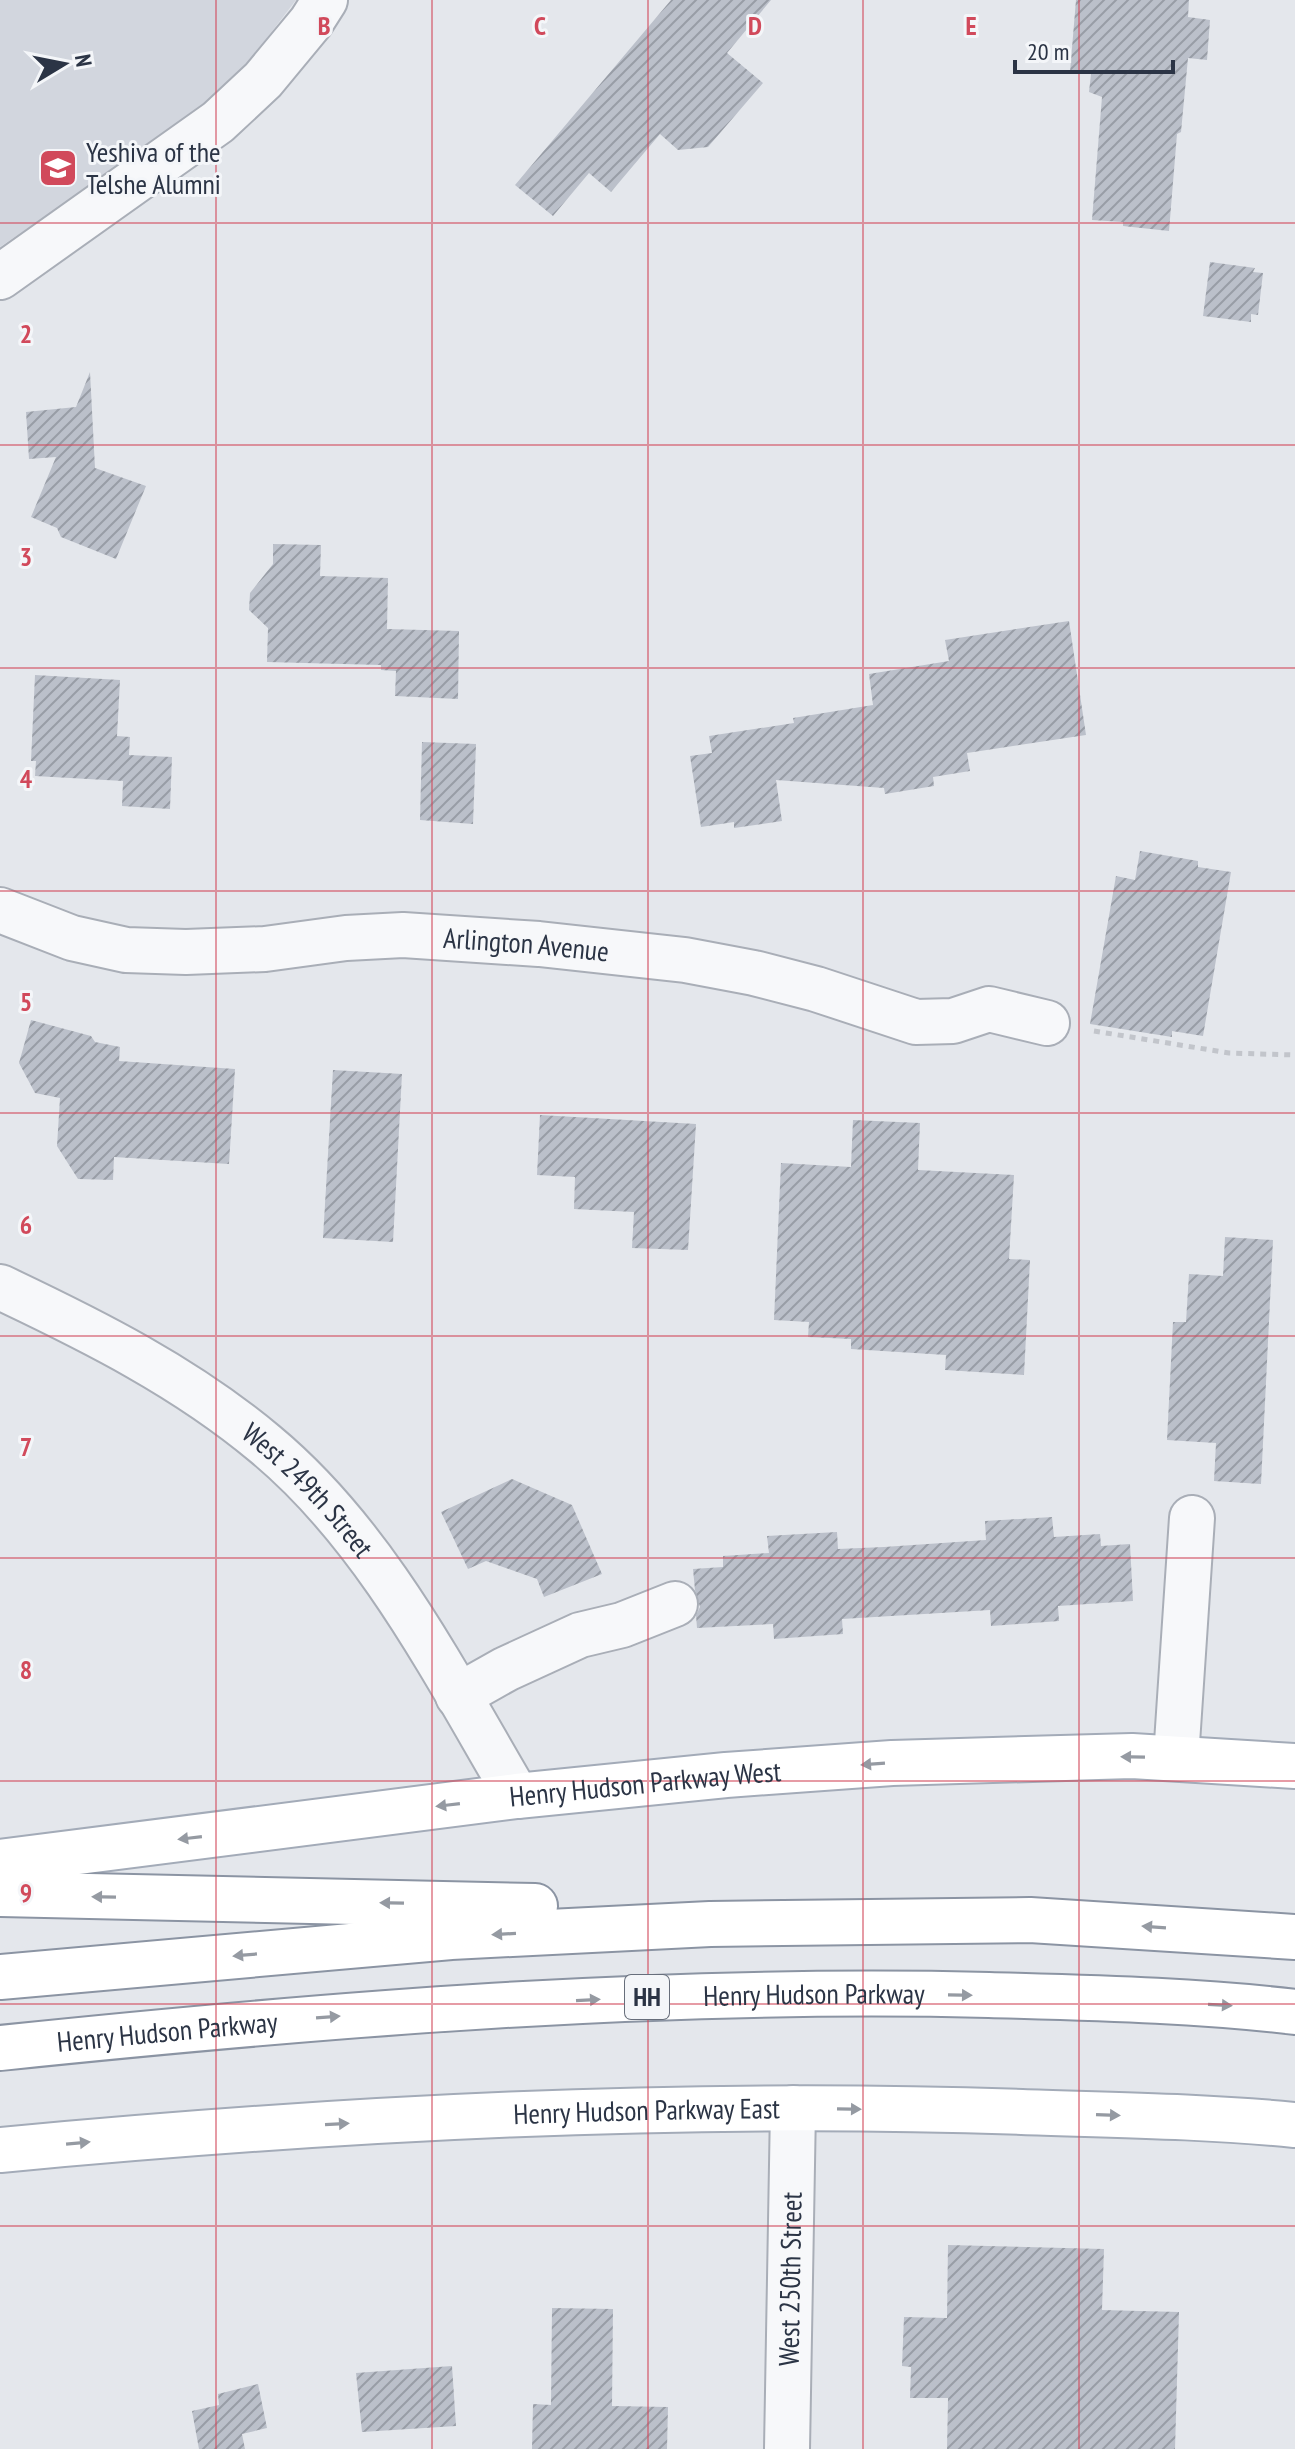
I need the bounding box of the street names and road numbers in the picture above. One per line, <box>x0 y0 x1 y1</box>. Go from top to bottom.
street label: Arlington Avenue <box>442 919 611 970</box>
street label: West 249th Street <box>235 1414 383 1565</box>
street label: Henry Hudson Parkway West <box>508 1752 782 1815</box>
road number: HH <box>625 1975 669 2019</box>
street label: Henry Hudson Parkway <box>703 1975 925 2014</box>
street label: Henry Hudson Parkway <box>55 2003 279 2060</box>
street label: Henry Hudson Parkway East <box>513 2089 780 2132</box>
street label: West 250th Street <box>769 2191 810 2366</box>

